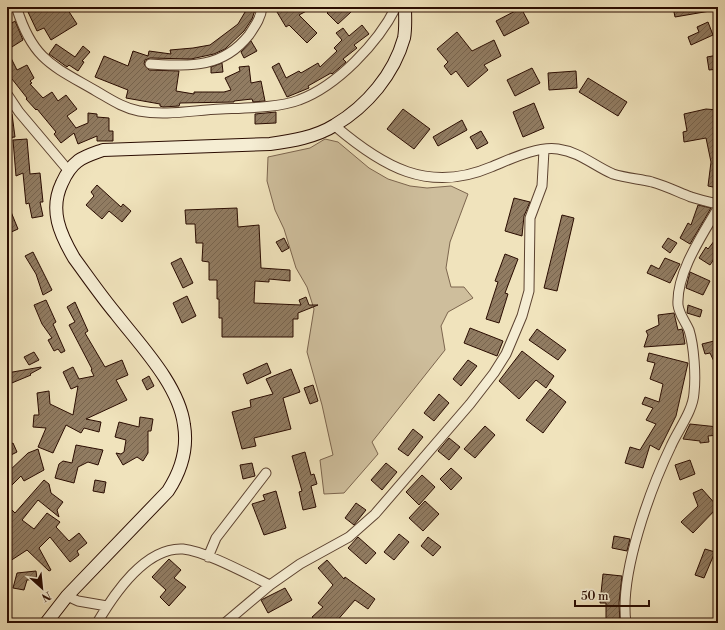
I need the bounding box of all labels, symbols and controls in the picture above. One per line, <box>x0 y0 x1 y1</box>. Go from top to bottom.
north arrow <box>22 568 62 608</box>
scale bar <box>575 582 649 608</box>
text: N <box>39 588 53 604</box>
text: 50 m <box>581 589 609 604</box>

